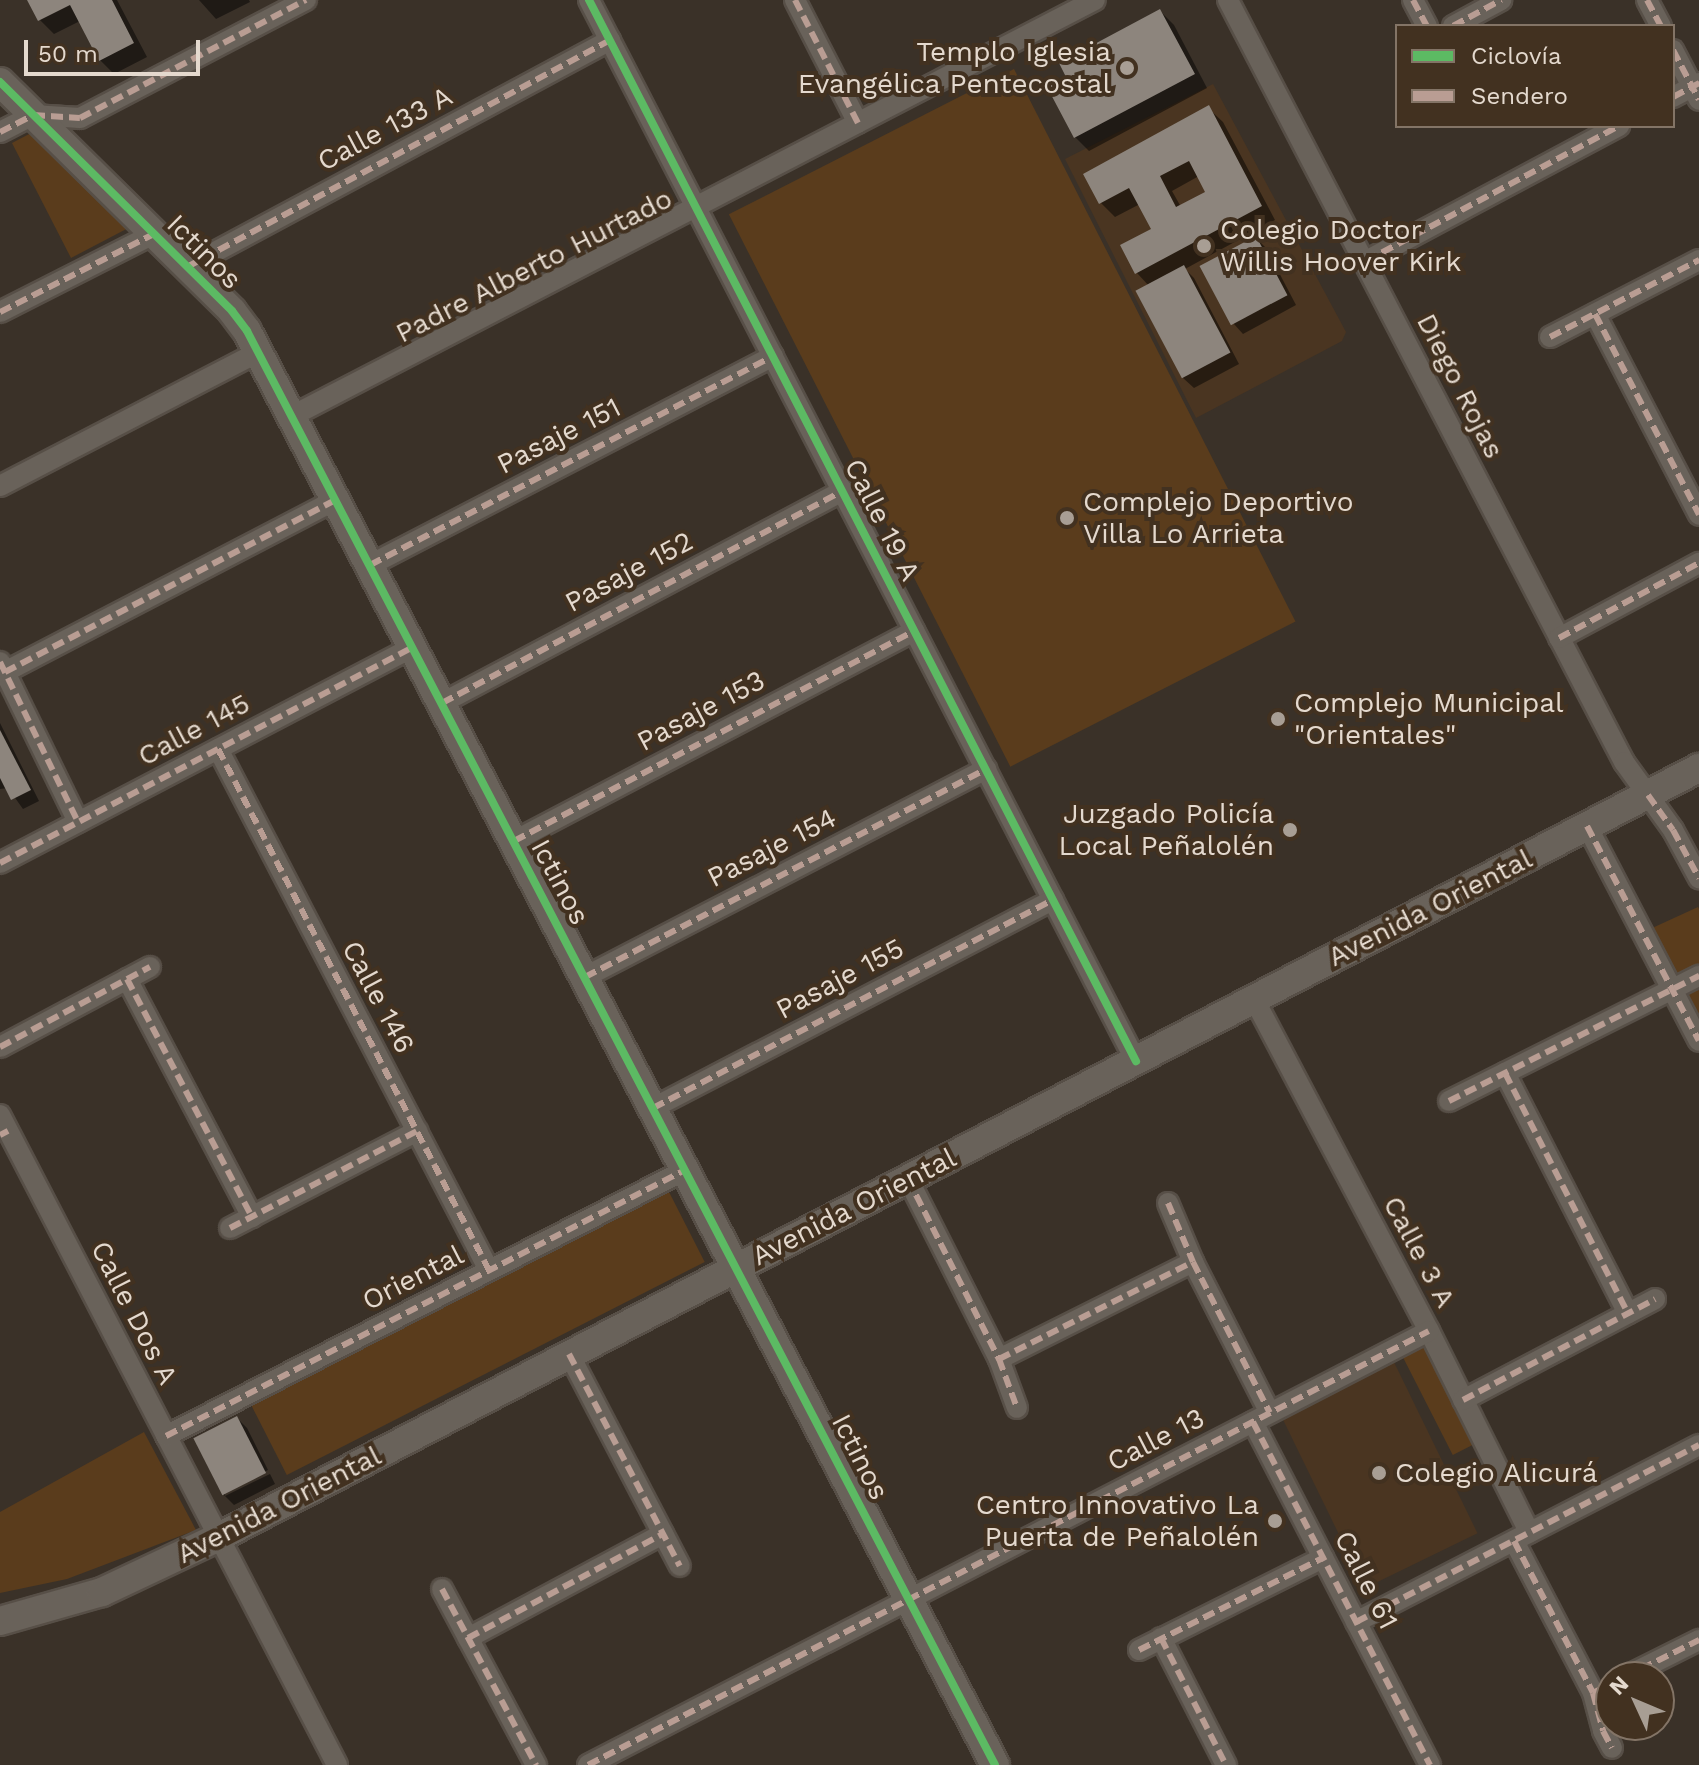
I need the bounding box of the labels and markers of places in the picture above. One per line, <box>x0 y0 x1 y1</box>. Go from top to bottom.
place label: Templo Iglesia Evangélica Pentecostal <box>797 35 1111 101</box>
marker: Templo Iglesia Evangélica Pentecostal <box>1118 59 1136 77</box>
place label: Colegio Doctor Willis Hoover Kirk <box>1220 213 1462 279</box>
marker: Colegio Doctor Willis Hoover Kirk <box>1195 237 1213 255</box>
place label: Complejo Deportivo Villa Lo Arrieta <box>1083 485 1354 551</box>
marker: Complejo Deportivo Villa Lo Arrieta <box>1058 509 1076 527</box>
place label: Complejo Municipal "Orientales" <box>1294 686 1564 752</box>
marker: Complejo Municipal "Orientales" <box>1269 710 1287 728</box>
place label: Juzgado Policía Local Peñalolén <box>1058 797 1274 863</box>
marker: Juzgado Policía Local Peñalolén <box>1281 821 1299 839</box>
place label: Colegio Alicurá <box>1395 1456 1599 1490</box>
marker: Colegio Alicurá <box>1370 1464 1388 1482</box>
place label: Centro Innovativo La Puerta de Peñalolén <box>976 1488 1259 1554</box>
marker: Centro Innovativo La Puerta de Peñalolén <box>1266 1512 1284 1530</box>

